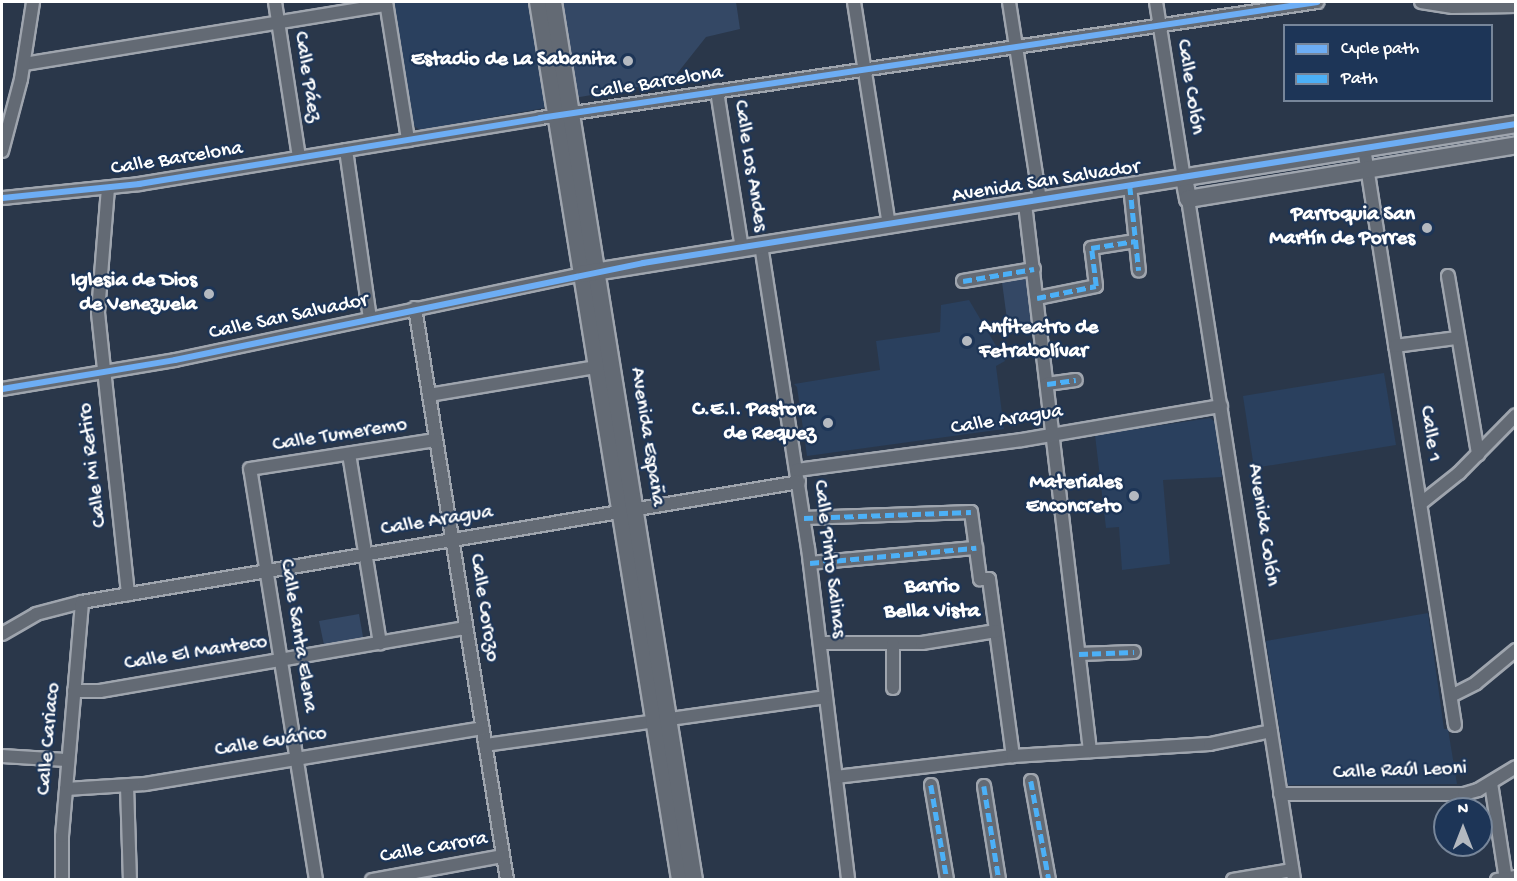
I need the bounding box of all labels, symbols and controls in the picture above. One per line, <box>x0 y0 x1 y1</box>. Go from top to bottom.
legend <box>1283 24 1493 102</box>
street label: Calle Páez <box>286 30 326 124</box>
street label: Calle Colón <box>1169 38 1209 136</box>
text: Cycle path <box>1341 39 1419 60</box>
place label: Estadio de La Sabanita <box>411 48 616 74</box>
marker: Estadio de La Sabanita <box>621 54 635 68</box>
street label: Calle Barcelona <box>589 61 725 107</box>
text: Path <box>1341 69 1378 90</box>
street label: Calle Los Andes <box>726 99 772 233</box>
street label: Calle Barcelona <box>109 137 245 183</box>
street label: Avenida San Salvador <box>950 156 1142 210</box>
place label: Parroquia San Martín de Porres <box>1269 203 1415 253</box>
marker: Parroquia San Martín de Porres <box>1420 221 1434 235</box>
place label: Iglesia de Dios de Venezuela <box>71 269 197 319</box>
marker: Iglesia de Dios de Venezuela <box>202 287 216 301</box>
street label: Calle San Salvador <box>207 289 371 347</box>
place label: Anfiteatro de Fetrabolívar <box>979 316 1098 366</box>
marker: Anfiteatro de Fetrabolívar <box>960 334 974 348</box>
street label: Avenida España <box>623 366 669 508</box>
place label: C.E.I. Pastora de Requez <box>692 398 816 448</box>
street label: Calle Aragua <box>949 400 1065 442</box>
street label: Calle Mi Retiro <box>74 401 114 529</box>
street label: Calle 1 <box>1412 404 1446 464</box>
street label: Calle Tumeremo <box>271 413 409 459</box>
marker: C.E.I. Pastora de Requez <box>821 416 835 430</box>
street label: Avenida Colón <box>1240 462 1284 588</box>
place label: Materiales Enconcreto <box>1026 471 1122 521</box>
street label: Calle Pinto Salinas <box>806 479 850 639</box>
marker: Materiales Enconcreto <box>1127 489 1141 503</box>
street label: Calle Aragua <box>379 501 495 543</box>
street label: Calle Corozo <box>462 552 504 664</box>
street label: Calle Santa Elena <box>272 558 322 714</box>
district label: Barrio Bella Vista <box>884 574 980 626</box>
street label: Calle El Manteco <box>123 630 269 678</box>
street label: Calle Cariaco <box>33 682 67 796</box>
street label: Calle Guárico <box>213 722 329 764</box>
street label: Calle Raúl Leoni <box>1333 757 1467 787</box>
north arrow <box>1433 797 1493 857</box>
text: N <box>1458 801 1468 820</box>
street label: Calle Carora <box>378 827 490 871</box>

